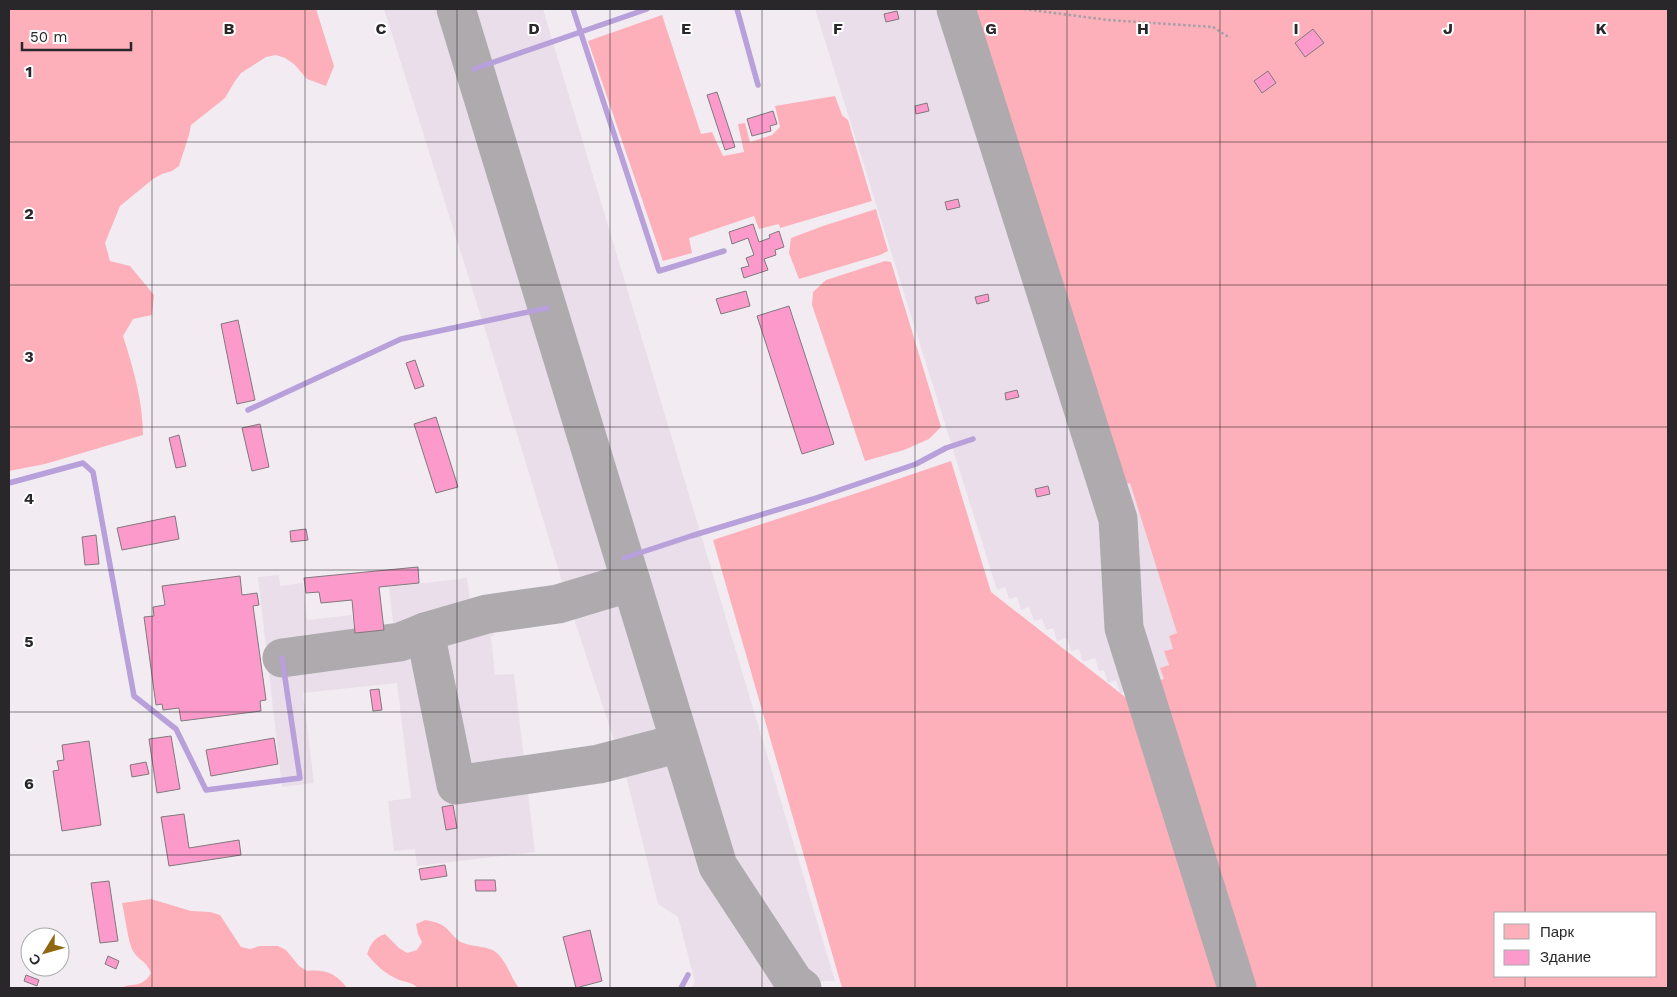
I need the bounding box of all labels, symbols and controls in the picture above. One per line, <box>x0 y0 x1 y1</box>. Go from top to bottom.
text: B <box>224 19 235 38</box>
text: C <box>376 19 387 38</box>
text: D <box>528 19 540 38</box>
text: E <box>681 19 691 38</box>
text: F <box>833 19 843 38</box>
text: G <box>985 19 997 38</box>
text: H <box>1137 19 1149 38</box>
text: I <box>1293 19 1299 38</box>
text: J <box>1443 19 1453 38</box>
text: K <box>1595 19 1607 38</box>
scale bar <box>22 20 131 52</box>
text: 50 m <box>30 28 67 46</box>
text: 1 <box>26 62 32 81</box>
text: 2 <box>24 204 34 223</box>
text: 3 <box>24 347 34 366</box>
text: 4 <box>24 489 34 508</box>
text: 5 <box>24 632 34 651</box>
text: 6 <box>24 774 34 793</box>
legend <box>1494 912 1657 977</box>
text: Парк <box>1540 923 1574 941</box>
north arrow <box>20 927 70 977</box>
text: Здание <box>1540 948 1591 966</box>
text: С <box>25 951 44 969</box>

